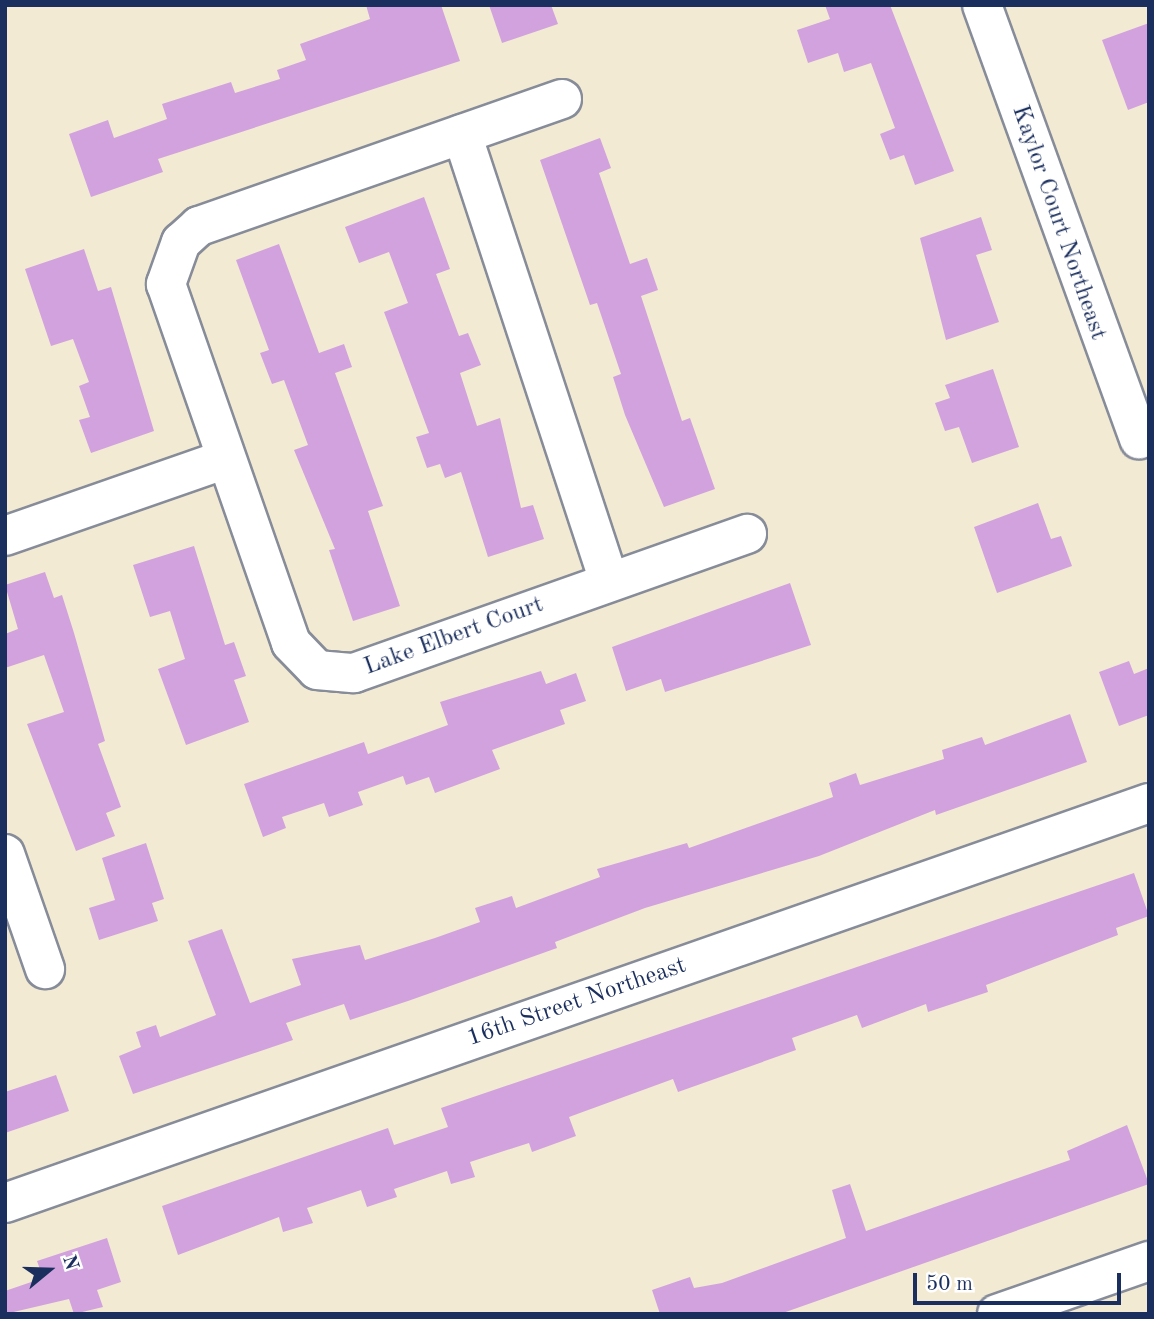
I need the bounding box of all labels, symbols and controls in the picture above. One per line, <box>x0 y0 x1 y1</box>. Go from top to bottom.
street label: Kaylor Court Northeast <box>1004 102 1112 344</box>
street label: Lake Elbert Court <box>360 591 548 683</box>
street label: 16th Street Northeast <box>464 952 690 1054</box>
north arrow <box>14 1235 84 1305</box>
text: N <box>58 1253 81 1273</box>
scale bar <box>916 1260 1124 1304</box>
text: 50 m <box>926 1274 973 1295</box>

